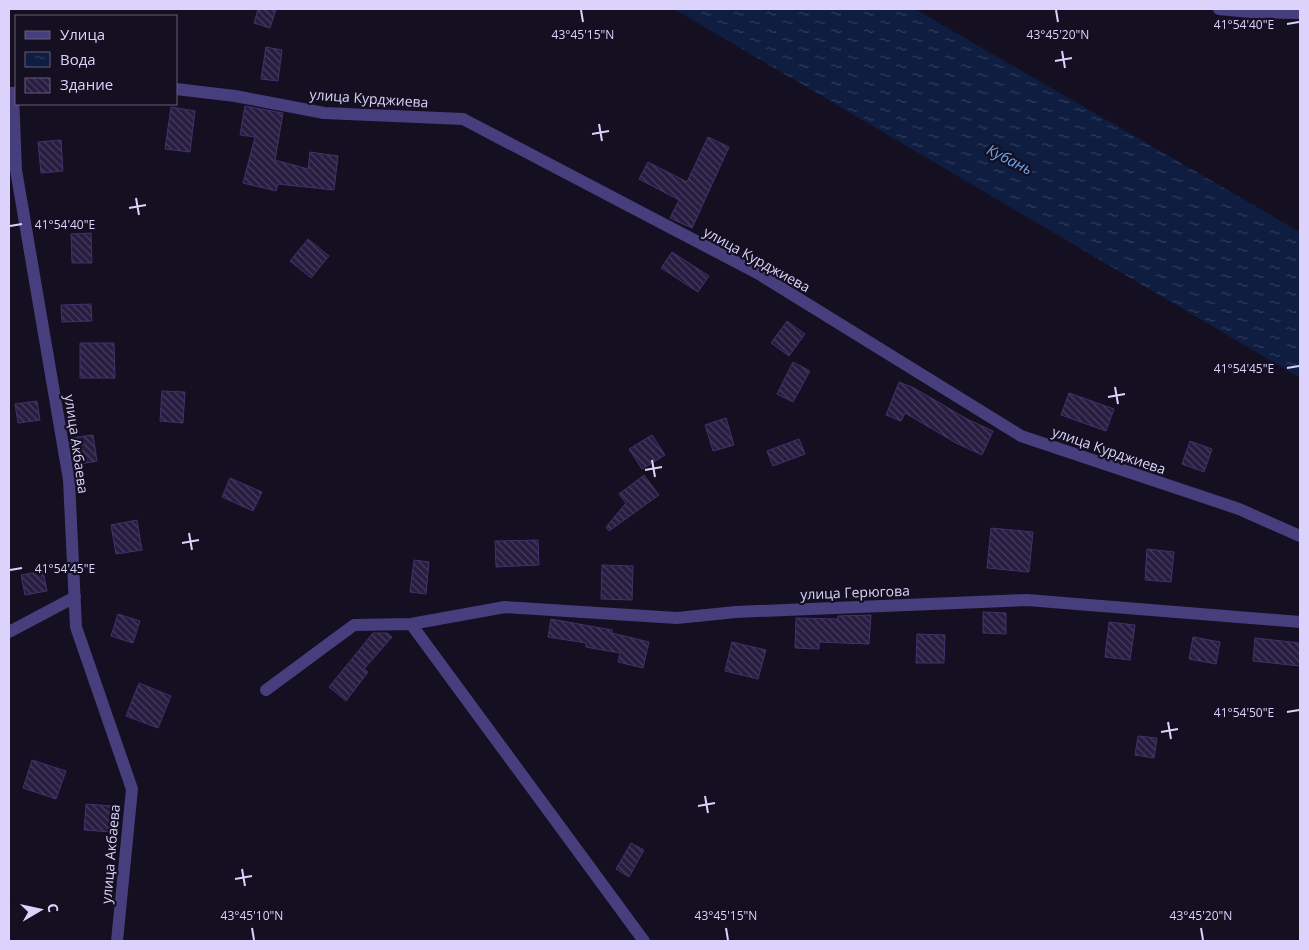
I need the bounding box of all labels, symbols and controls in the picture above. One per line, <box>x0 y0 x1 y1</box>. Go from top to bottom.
legend <box>15 15 178 105</box>
text: 41°54'40"E <box>1214 16 1274 33</box>
text: Улица <box>60 24 105 44</box>
text: 43°45'15"N <box>552 26 614 43</box>
text: 43°45'20"N <box>1027 26 1089 43</box>
text: Вода <box>60 49 96 69</box>
text: Здание <box>60 74 113 94</box>
street label: улица Курджиева <box>309 84 429 112</box>
water label: Кубань <box>984 139 1036 179</box>
text: 41°54'40"E <box>35 216 95 233</box>
street label: улица Курджиева <box>700 222 814 296</box>
text: 41°54'45"E <box>1214 360 1274 377</box>
street label: улица Акбаева <box>61 393 93 495</box>
street label: улица Курджиева <box>1050 422 1168 478</box>
text: 41°54'45"E <box>35 560 95 577</box>
street label: улица Герюгова <box>800 581 910 603</box>
text: 41°54'50"E <box>1214 704 1274 721</box>
street label: улица Акбаева <box>96 803 124 905</box>
north arrow <box>15 885 65 935</box>
text: С <box>43 902 63 914</box>
text: 43°45'10"N <box>221 907 283 924</box>
text: 43°45'15"N <box>695 907 757 924</box>
text: 43°45'20"N <box>1170 907 1232 924</box>

